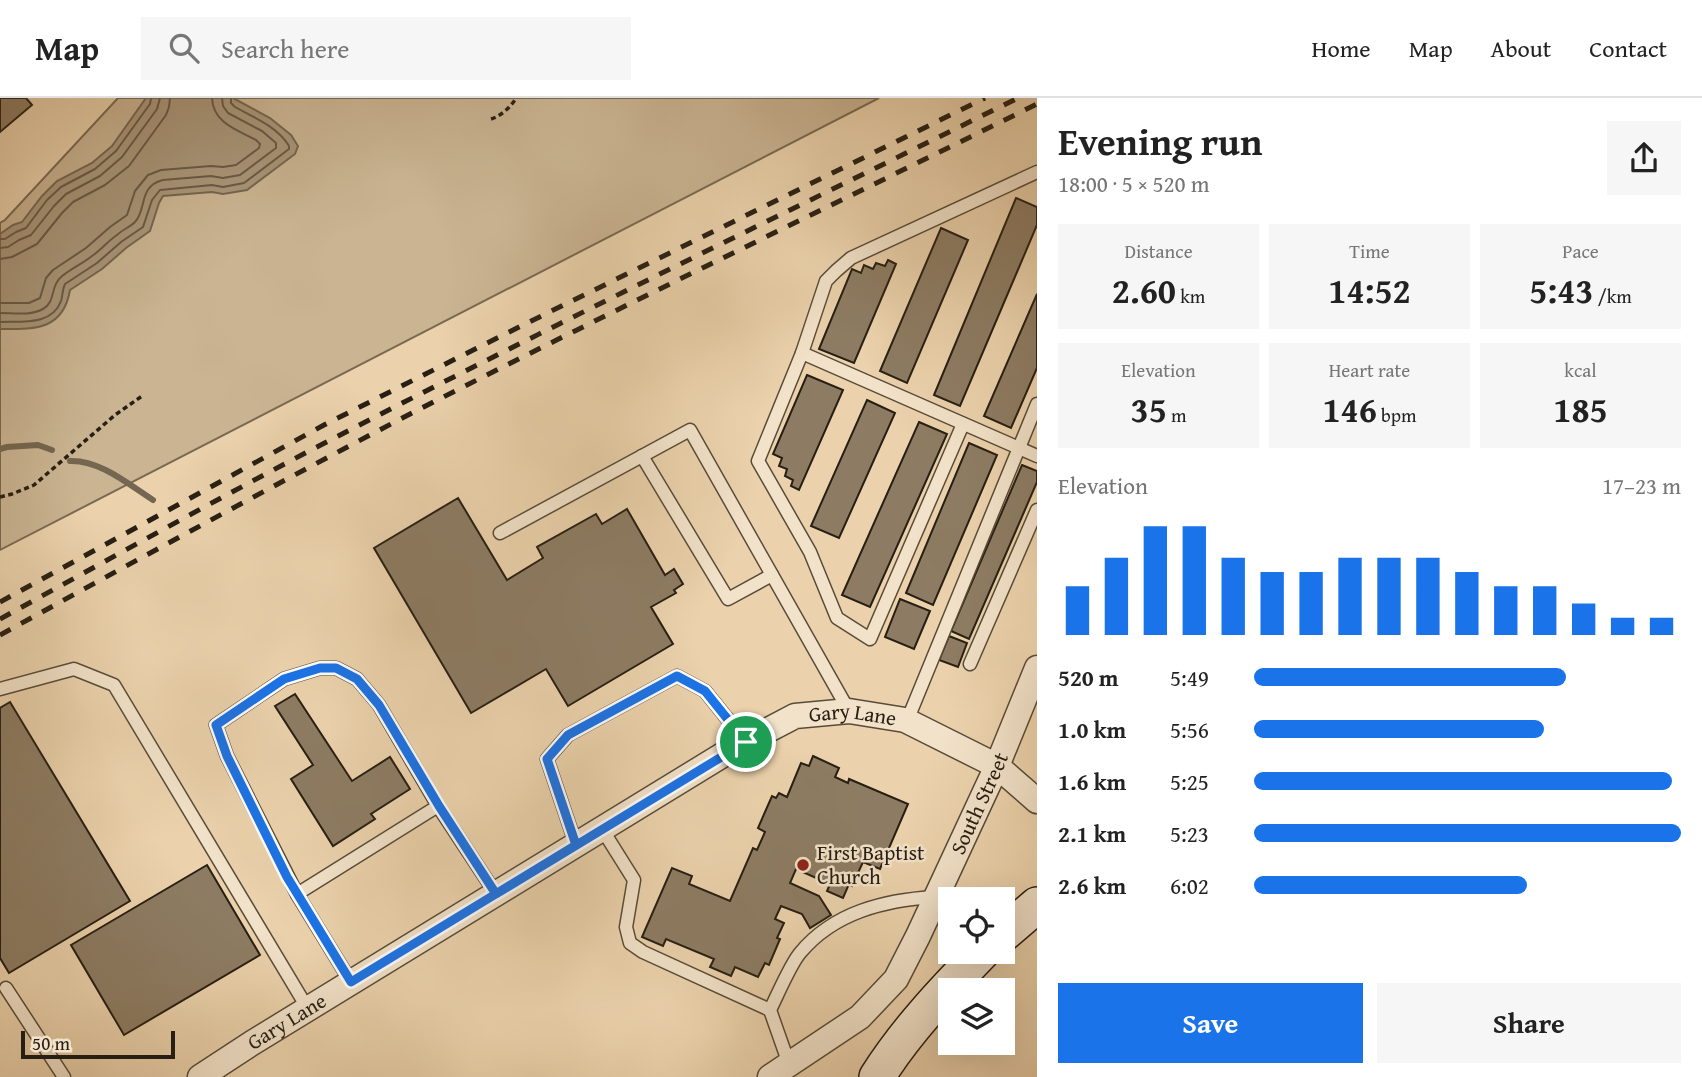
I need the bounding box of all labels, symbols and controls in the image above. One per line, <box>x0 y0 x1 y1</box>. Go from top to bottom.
search box <box>141 17 631 80</box>
text: Map <box>35 24 99 72</box>
icon: search <box>165 29 203 67</box>
text: Search here <box>221 29 349 68</box>
text: Home <box>1312 31 1371 66</box>
text: Map <box>1409 31 1453 66</box>
text: About <box>1491 31 1551 66</box>
text: Contact <box>1589 31 1667 66</box>
text: Evening run <box>1058 113 1262 169</box>
button: share <box>1607 121 1681 195</box>
text: 18:00 · 5 × 520 m <box>1058 167 1210 200</box>
text: Distance <box>1124 237 1193 265</box>
text: Time <box>1349 237 1390 265</box>
text: Pace <box>1562 237 1599 265</box>
text: 2.60 <box>1112 265 1176 316</box>
text: 14:52 <box>1328 265 1411 316</box>
text: 5:43 <box>1529 265 1593 316</box>
text: km <box>1176 282 1205 310</box>
text: /km <box>1593 282 1632 310</box>
text: Elevation <box>1121 356 1196 384</box>
text: Heart rate <box>1329 356 1410 384</box>
text: kcal <box>1564 356 1597 384</box>
text: 35 <box>1131 384 1167 435</box>
text: 146 <box>1322 384 1377 435</box>
text: 185 <box>1553 384 1608 435</box>
text: m <box>1167 401 1186 429</box>
text: bpm <box>1377 401 1417 429</box>
text: Elevation <box>1058 469 1148 502</box>
text: 17–23 m <box>1602 469 1681 502</box>
text: 520 m <box>1058 661 1119 694</box>
text: 5:49 <box>1170 661 1209 694</box>
street label: Gary Lane <box>807 695 899 733</box>
pin <box>716 712 776 772</box>
text: 1.0 km <box>1058 713 1126 746</box>
text: 5:56 <box>1170 713 1209 746</box>
icon: arrive <box>727 723 765 761</box>
street label: South Street <box>942 747 1016 859</box>
text: 1.6 km <box>1058 765 1126 798</box>
text: 5:25 <box>1170 765 1209 798</box>
text: 2.1 km <box>1058 817 1126 850</box>
text: 5:23 <box>1170 817 1209 850</box>
place label: First Baptist Church <box>817 837 925 892</box>
marker: First Baptist Church <box>795 857 811 873</box>
text: 2.6 km <box>1058 869 1126 902</box>
text: 6:02 <box>1170 869 1209 902</box>
map controls <box>938 887 1015 1055</box>
button: locate <box>938 887 1015 964</box>
button: layers <box>938 978 1015 1055</box>
button: Save <box>1058 983 1363 1063</box>
button: Share <box>1377 983 1681 1063</box>
street label: Gary Lane <box>241 985 332 1057</box>
scale bar <box>21 1028 175 1060</box>
text: 50 m <box>32 1029 70 1057</box>

